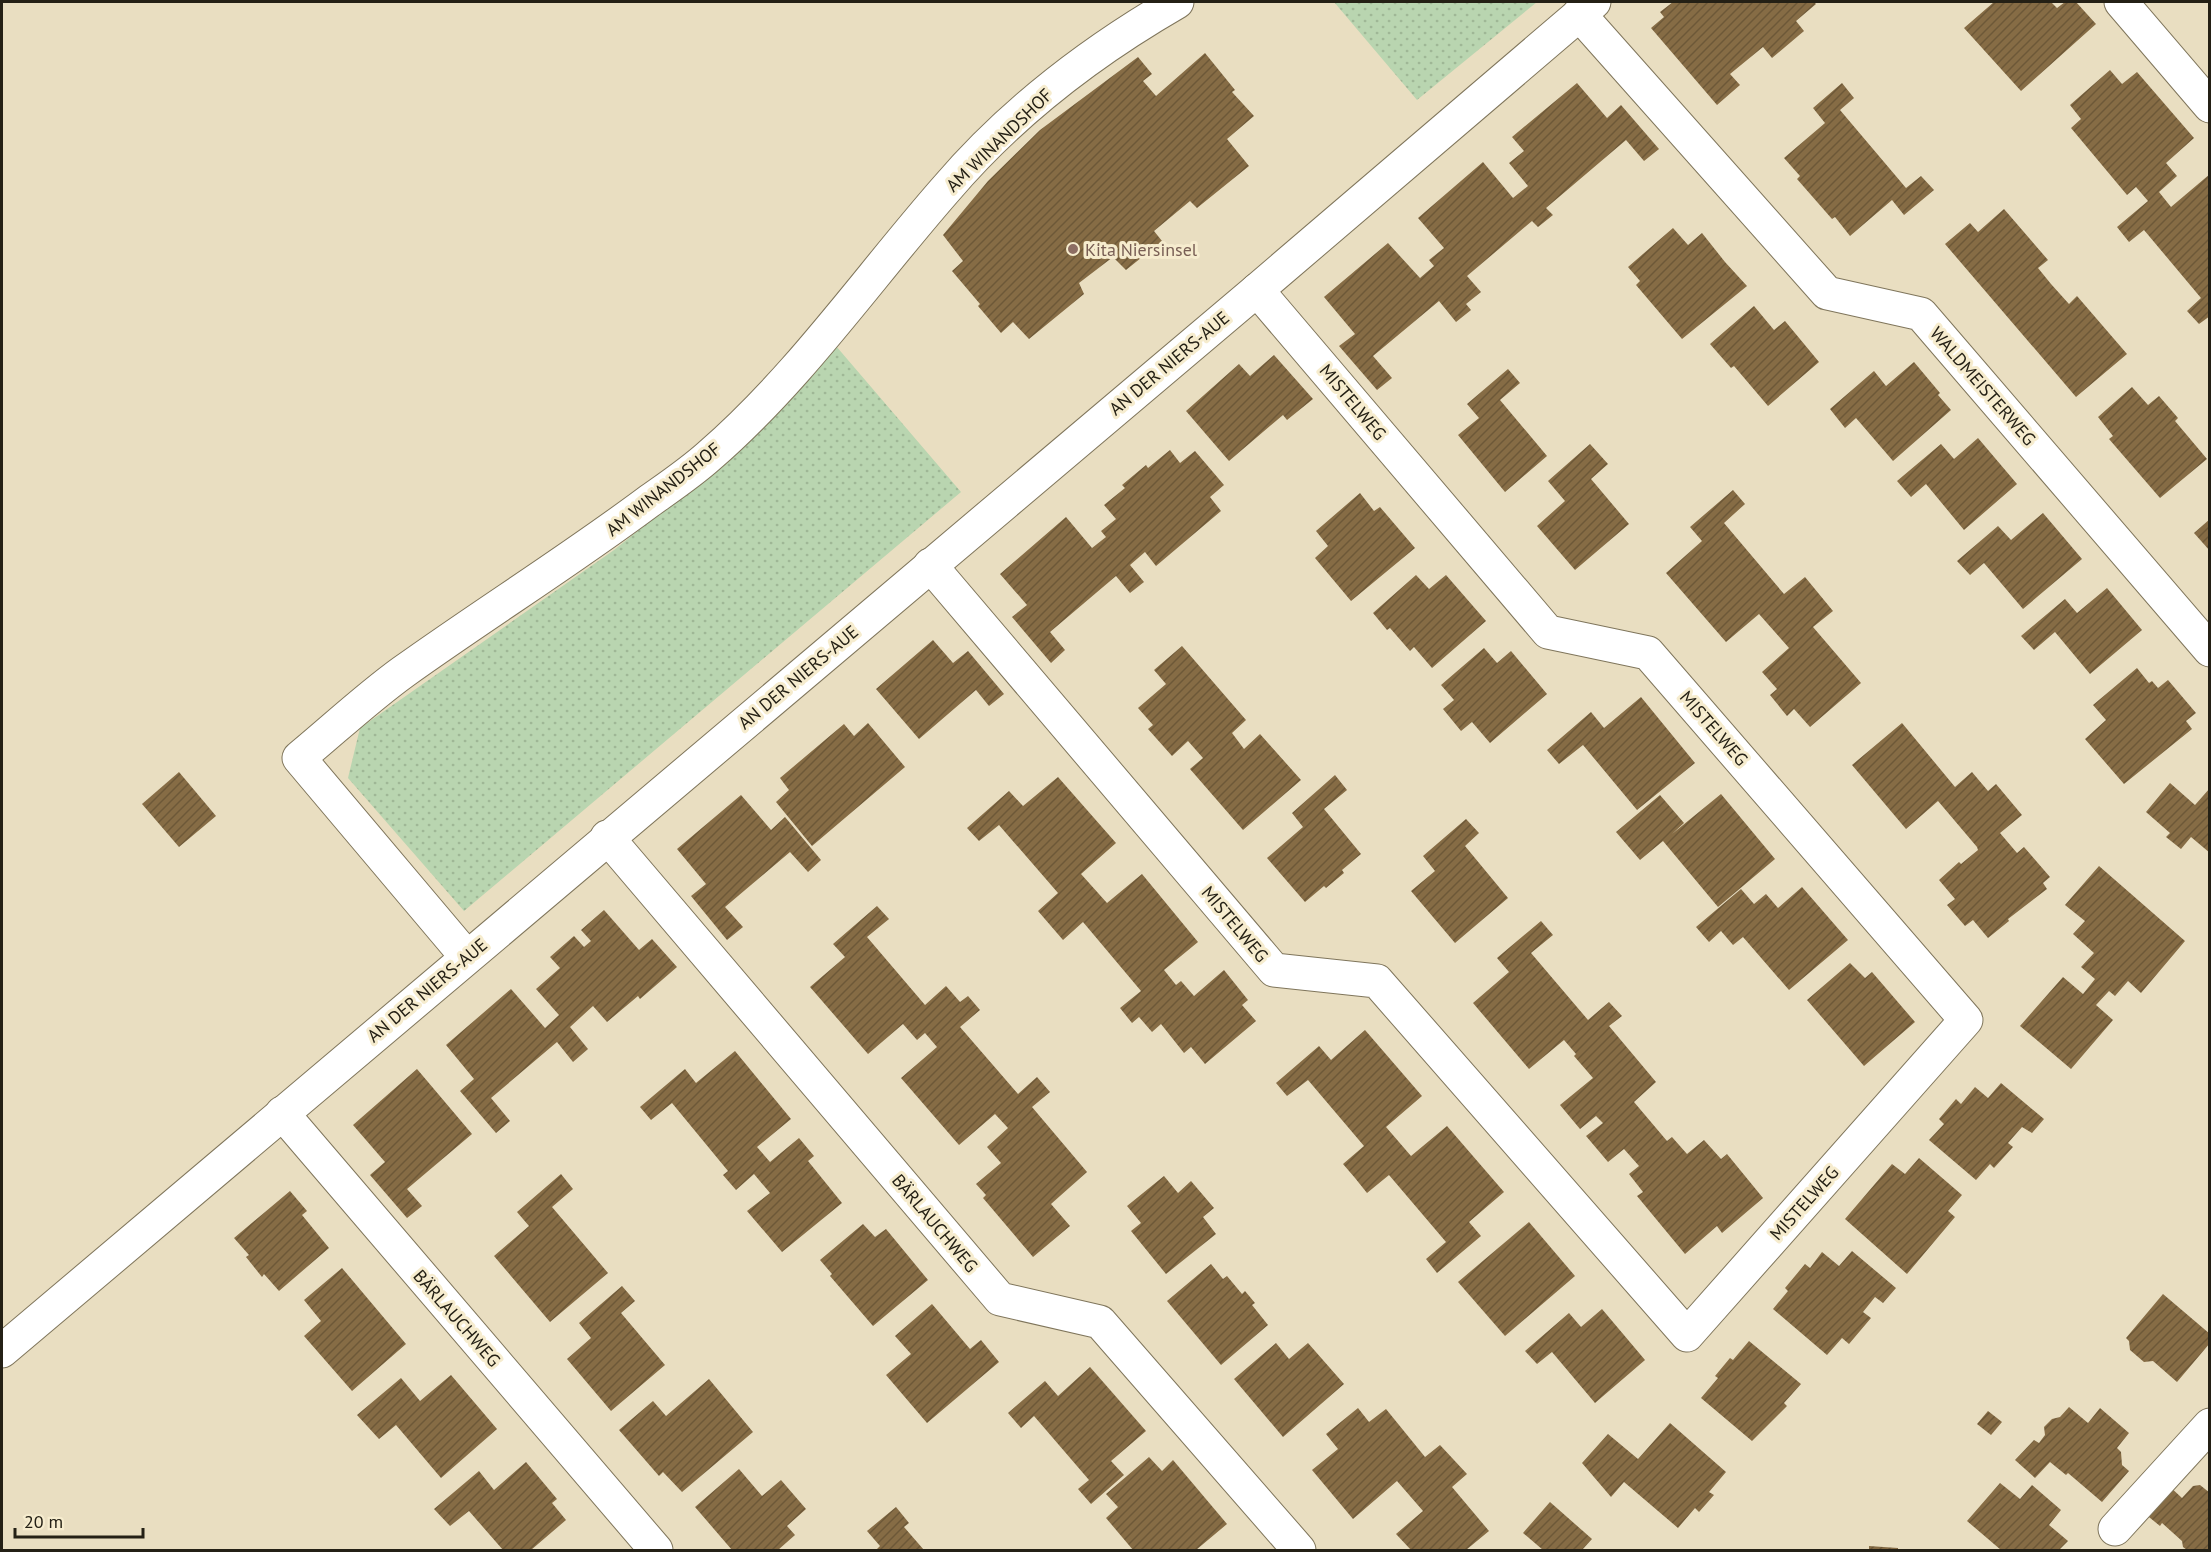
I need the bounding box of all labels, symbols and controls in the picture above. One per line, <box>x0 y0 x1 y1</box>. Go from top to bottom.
street label: AM WINANDSHOF <box>941 83 1057 197</box>
place label: Kita Niersinsel <box>1085 238 1198 261</box>
marker: Kita Niersinsel <box>1066 242 1080 256</box>
street label: AN DER NIERS-AUE <box>1104 306 1234 420</box>
street label: WALDMEISTERWEG <box>1925 322 2041 450</box>
street label: MISTELWEG <box>1315 359 1391 445</box>
street label: AM WINANDSHOF <box>601 437 725 541</box>
street label: AN DER NIERS-AUE <box>733 620 863 734</box>
street label: MISTELWEG <box>1675 686 1753 770</box>
street label: MISTELWEG <box>1197 881 1273 967</box>
street label: AN DER NIERS-AUE <box>362 933 492 1047</box>
street label: MISTELWEG <box>1765 1161 1843 1245</box>
street label: BÄRLAUCHWEG <box>887 1169 983 1277</box>
street label: BÄRLAUCHWEG <box>409 1265 505 1371</box>
scale bar <box>15 1501 142 1539</box>
text: 20 m <box>24 1510 63 1533</box>

